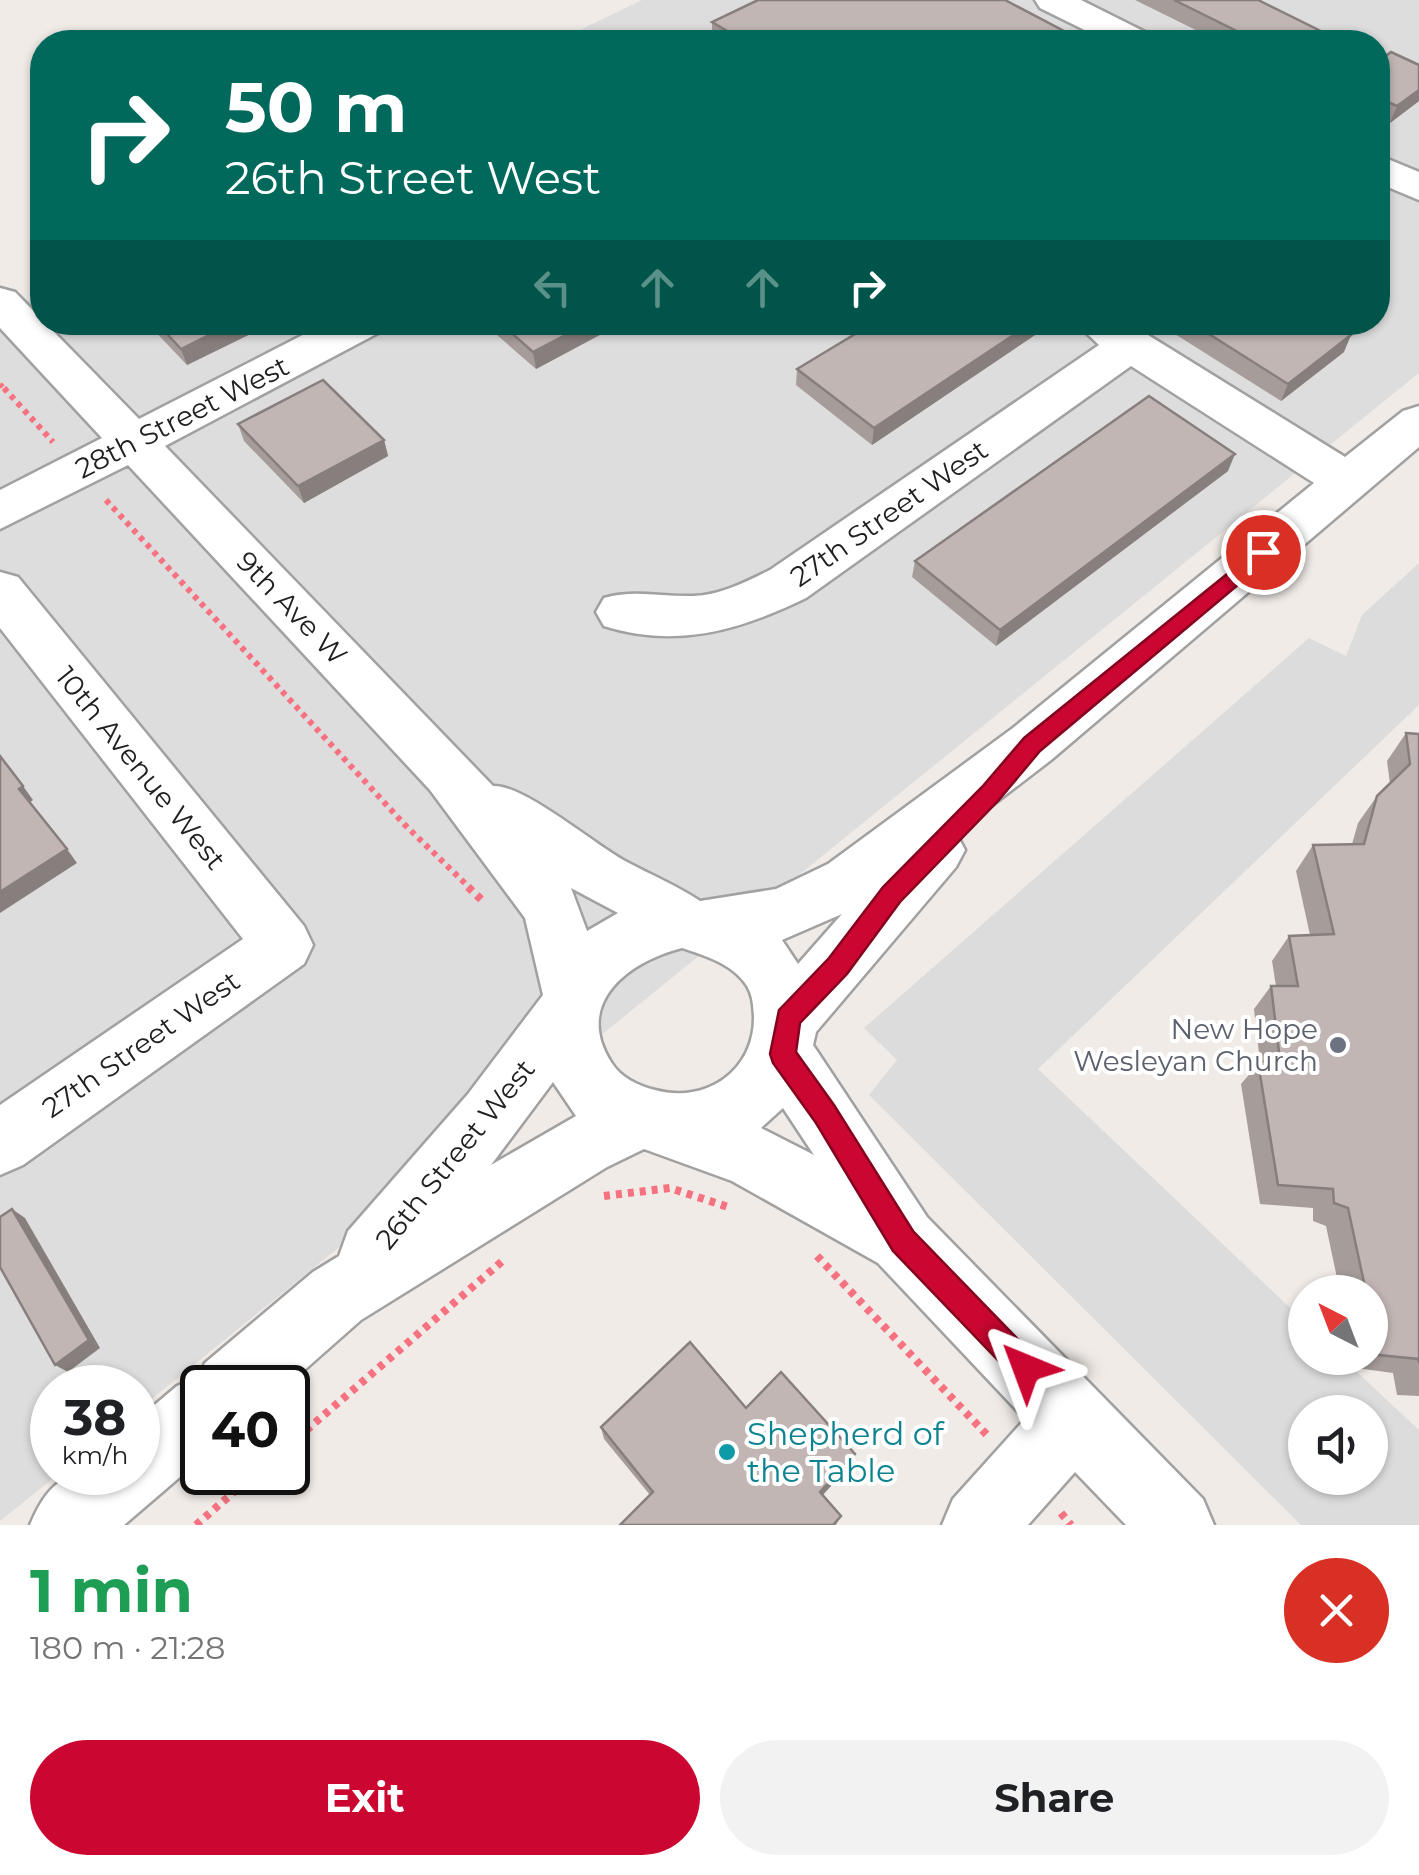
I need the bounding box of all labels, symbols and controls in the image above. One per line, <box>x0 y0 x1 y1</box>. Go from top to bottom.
text: 50 m <box>225 64 407 150</box>
icon: right <box>60 70 190 200</box>
text: 26th Street West <box>225 150 601 205</box>
icon: left <box>525 260 580 315</box>
icon: ahead <box>630 260 685 315</box>
icon: ahead <box>735 260 790 315</box>
icon: right <box>840 260 895 315</box>
street label: 28th Street West <box>70 349 294 485</box>
street label: 27th Street West <box>784 432 994 594</box>
pin <box>1221 510 1306 595</box>
icon: arrive <box>1236 525 1291 580</box>
street label: 9th Ave W <box>230 544 354 672</box>
street label: 10th Avenue West <box>49 660 233 876</box>
street label: 27th Street West <box>36 963 246 1125</box>
place label: New Hope Wesleyan Church <box>1073 1012 1318 1078</box>
marker: New Hope Wesleyan Church <box>1327 1034 1349 1056</box>
street label: 26th Street West <box>368 1052 542 1256</box>
north arrow <box>1288 1275 1388 1375</box>
map controls <box>1288 1275 1388 1495</box>
position arrow <box>974 1316 1078 1420</box>
speed limit sign: 40 <box>180 1365 310 1495</box>
text: 38 <box>64 1387 126 1448</box>
button: sound <box>1288 1395 1388 1495</box>
place label: Shepherd of the Table <box>747 1414 945 1490</box>
text: km/h <box>62 1440 128 1470</box>
marker: Shepherd of the Table <box>716 1441 738 1463</box>
text: 1 min <box>30 1554 193 1627</box>
button: close <box>1284 1558 1389 1663</box>
text: 180 m · 21:28 <box>30 1628 225 1667</box>
button: Exit <box>30 1740 700 1855</box>
button: Share <box>720 1740 1389 1855</box>

